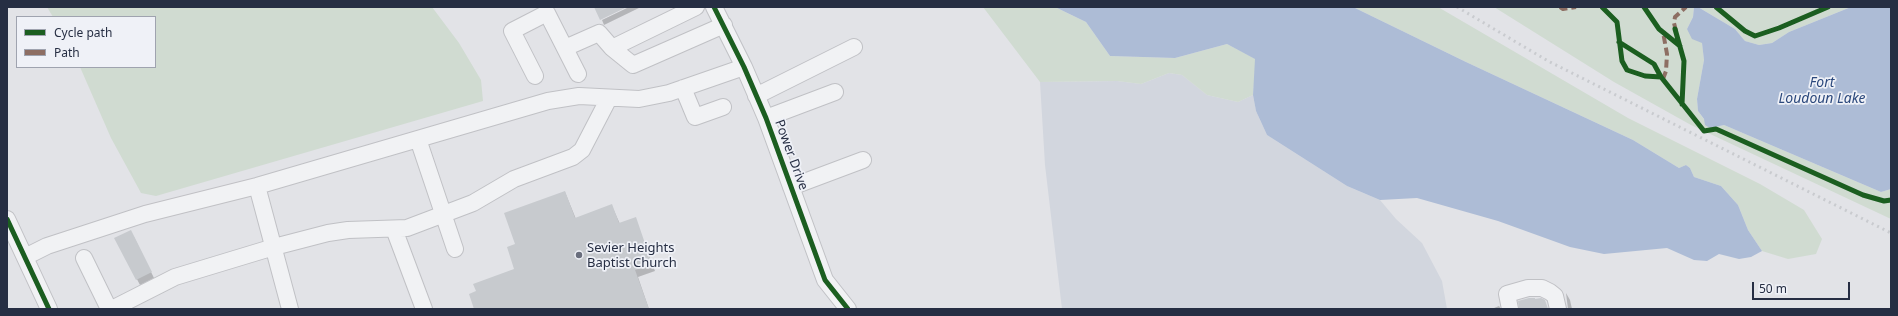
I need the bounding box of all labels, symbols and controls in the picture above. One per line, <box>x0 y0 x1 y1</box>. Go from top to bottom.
legend <box>16 16 156 68</box>
text: Cycle path <box>54 24 112 41</box>
text: Path <box>54 44 80 61</box>
water label: Fort Loudoun Lake <box>1779 75 1865 108</box>
street label: Power Drive <box>771 118 811 192</box>
place label: Sevier Heights Baptist Church <box>587 240 677 271</box>
marker: Sevier Heights Baptist Church <box>574 250 584 260</box>
scale bar <box>1754 274 1852 300</box>
text: 50 m <box>1759 280 1787 297</box>

